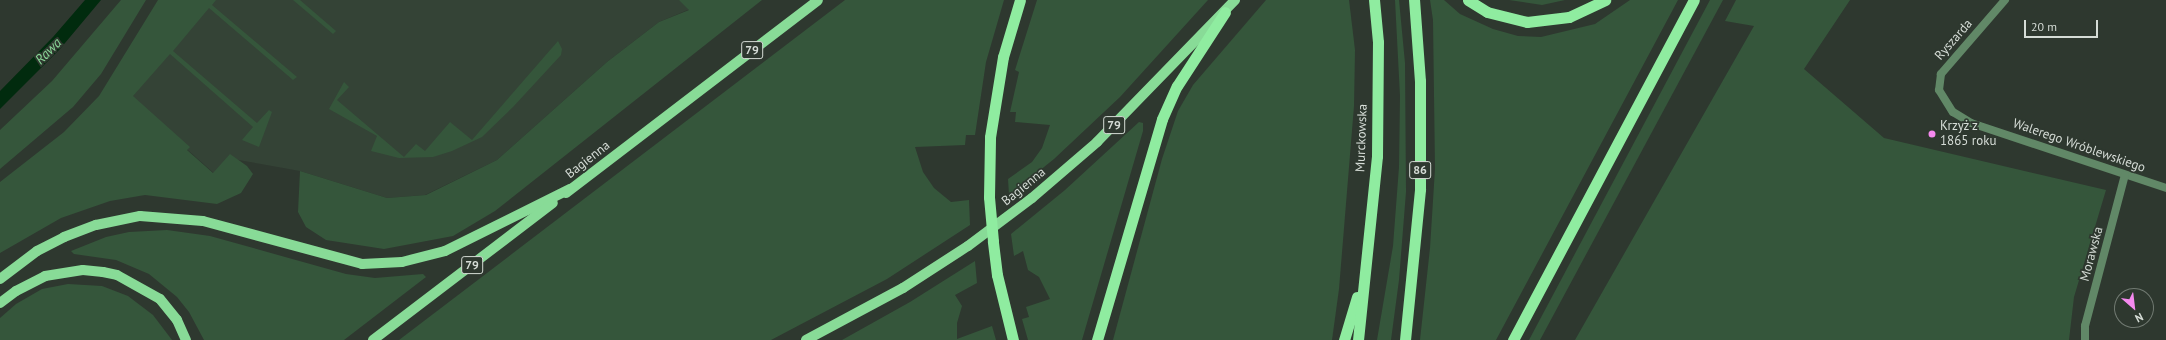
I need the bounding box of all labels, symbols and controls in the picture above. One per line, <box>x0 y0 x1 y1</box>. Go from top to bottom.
scale bar <box>2026 12 2100 38</box>
street label: Ryszarda <box>1932 16 1976 64</box>
text: 20 m <box>2031 19 2057 34</box>
water label: Rawa <box>31 34 65 68</box>
road number: 79 <box>741 40 763 60</box>
street label: Murckowska <box>1353 104 1371 172</box>
road number: 79 <box>1103 115 1125 135</box>
street label: Walerego Wróblewskiego <box>2011 116 2147 176</box>
place label: Krzyż z 1865 roku <box>1940 119 1996 150</box>
marker: Krzyż z 1865 roku <box>1927 129 1937 139</box>
street label: Bagienna <box>563 138 613 182</box>
road number: 86 <box>1409 160 1431 180</box>
street label: Bagienna <box>999 165 1049 209</box>
street label: Morawska <box>2077 225 2107 283</box>
road number: 79 <box>461 255 483 275</box>
north arrow <box>2114 288 2154 328</box>
text: N <box>2133 310 2146 326</box>

